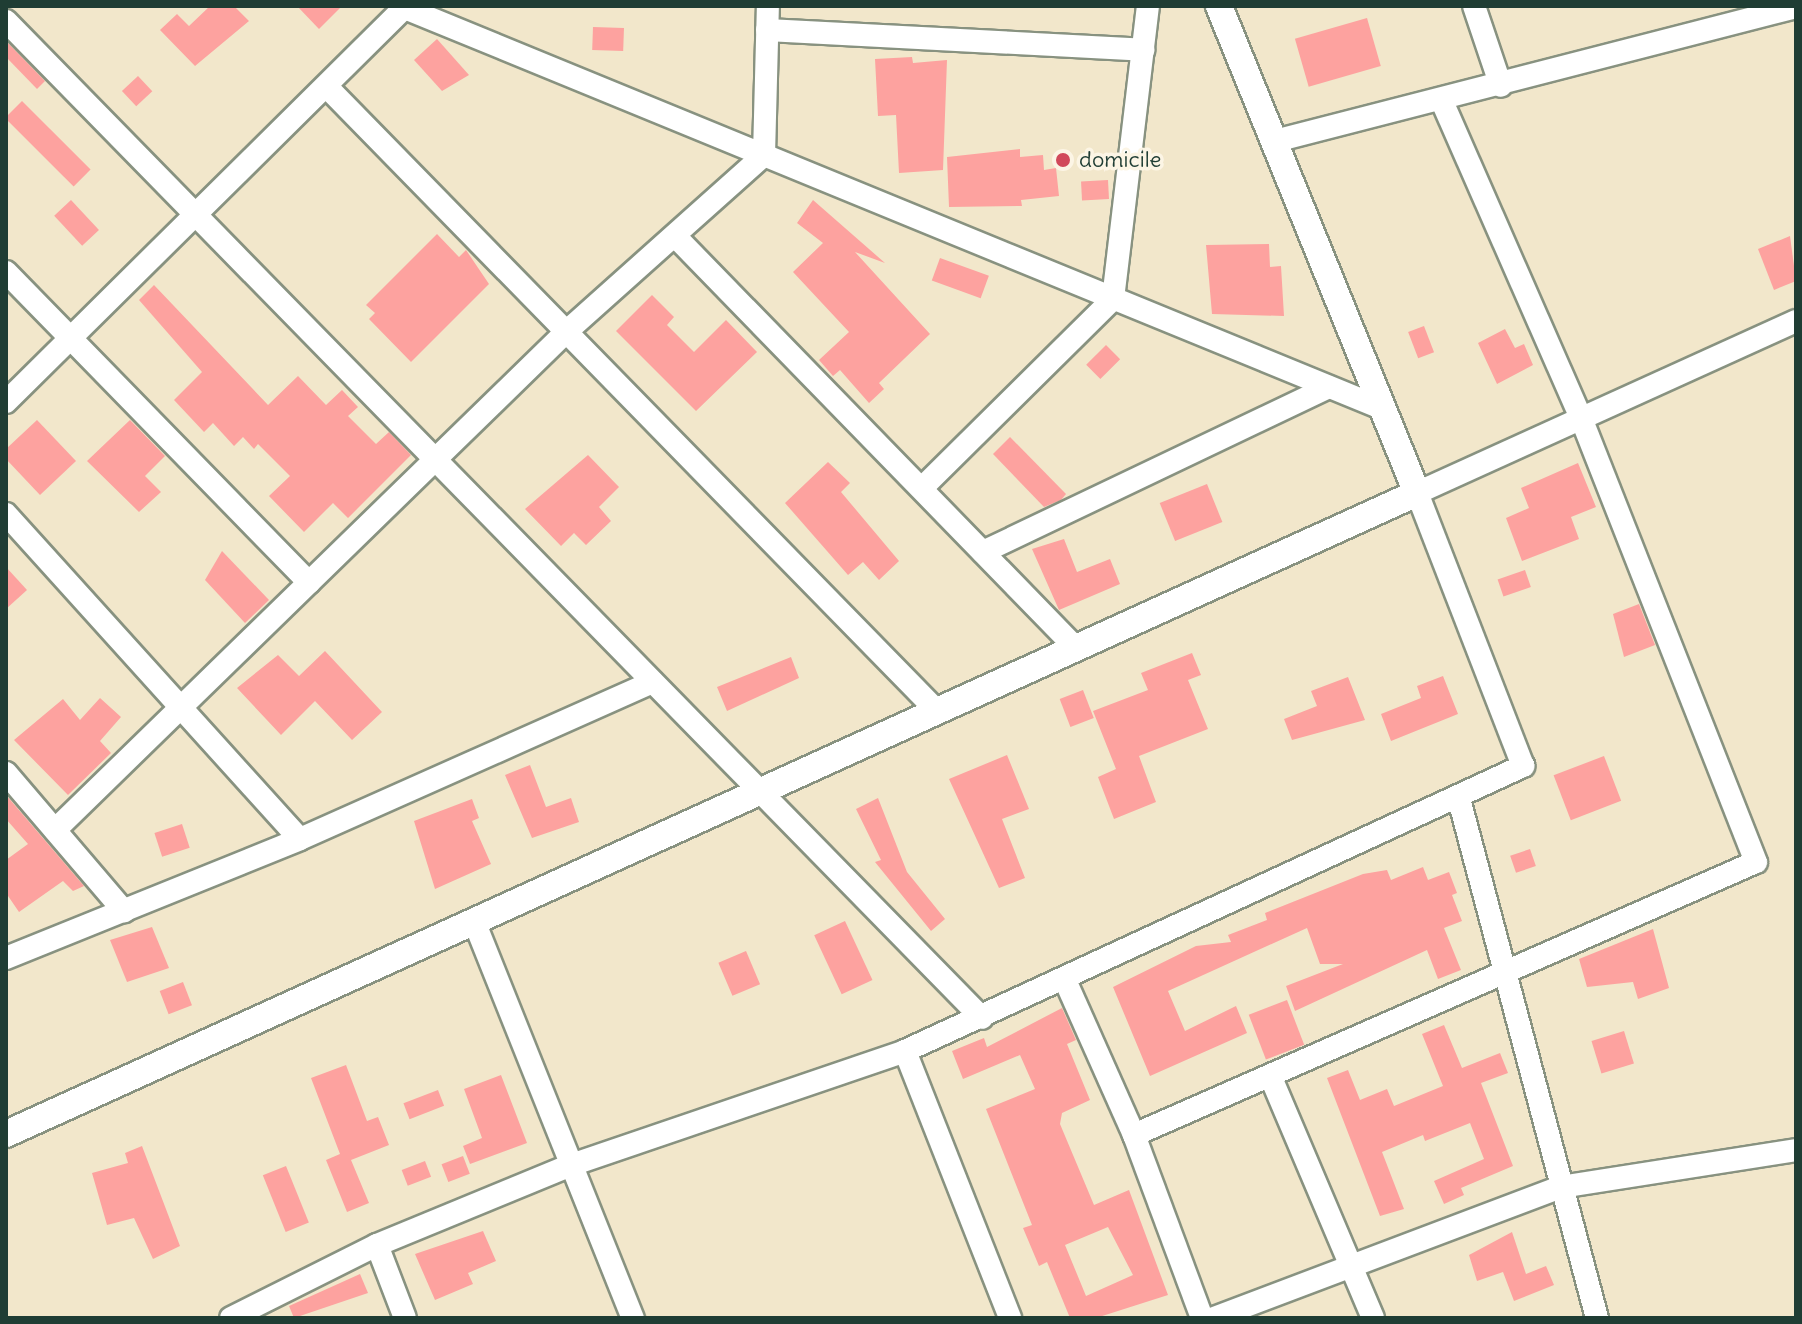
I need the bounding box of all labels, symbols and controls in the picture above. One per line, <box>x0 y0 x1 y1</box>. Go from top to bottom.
place label: domicile <box>1079 147 1161 173</box>
marker: domicile <box>1054 151 1072 169</box>

